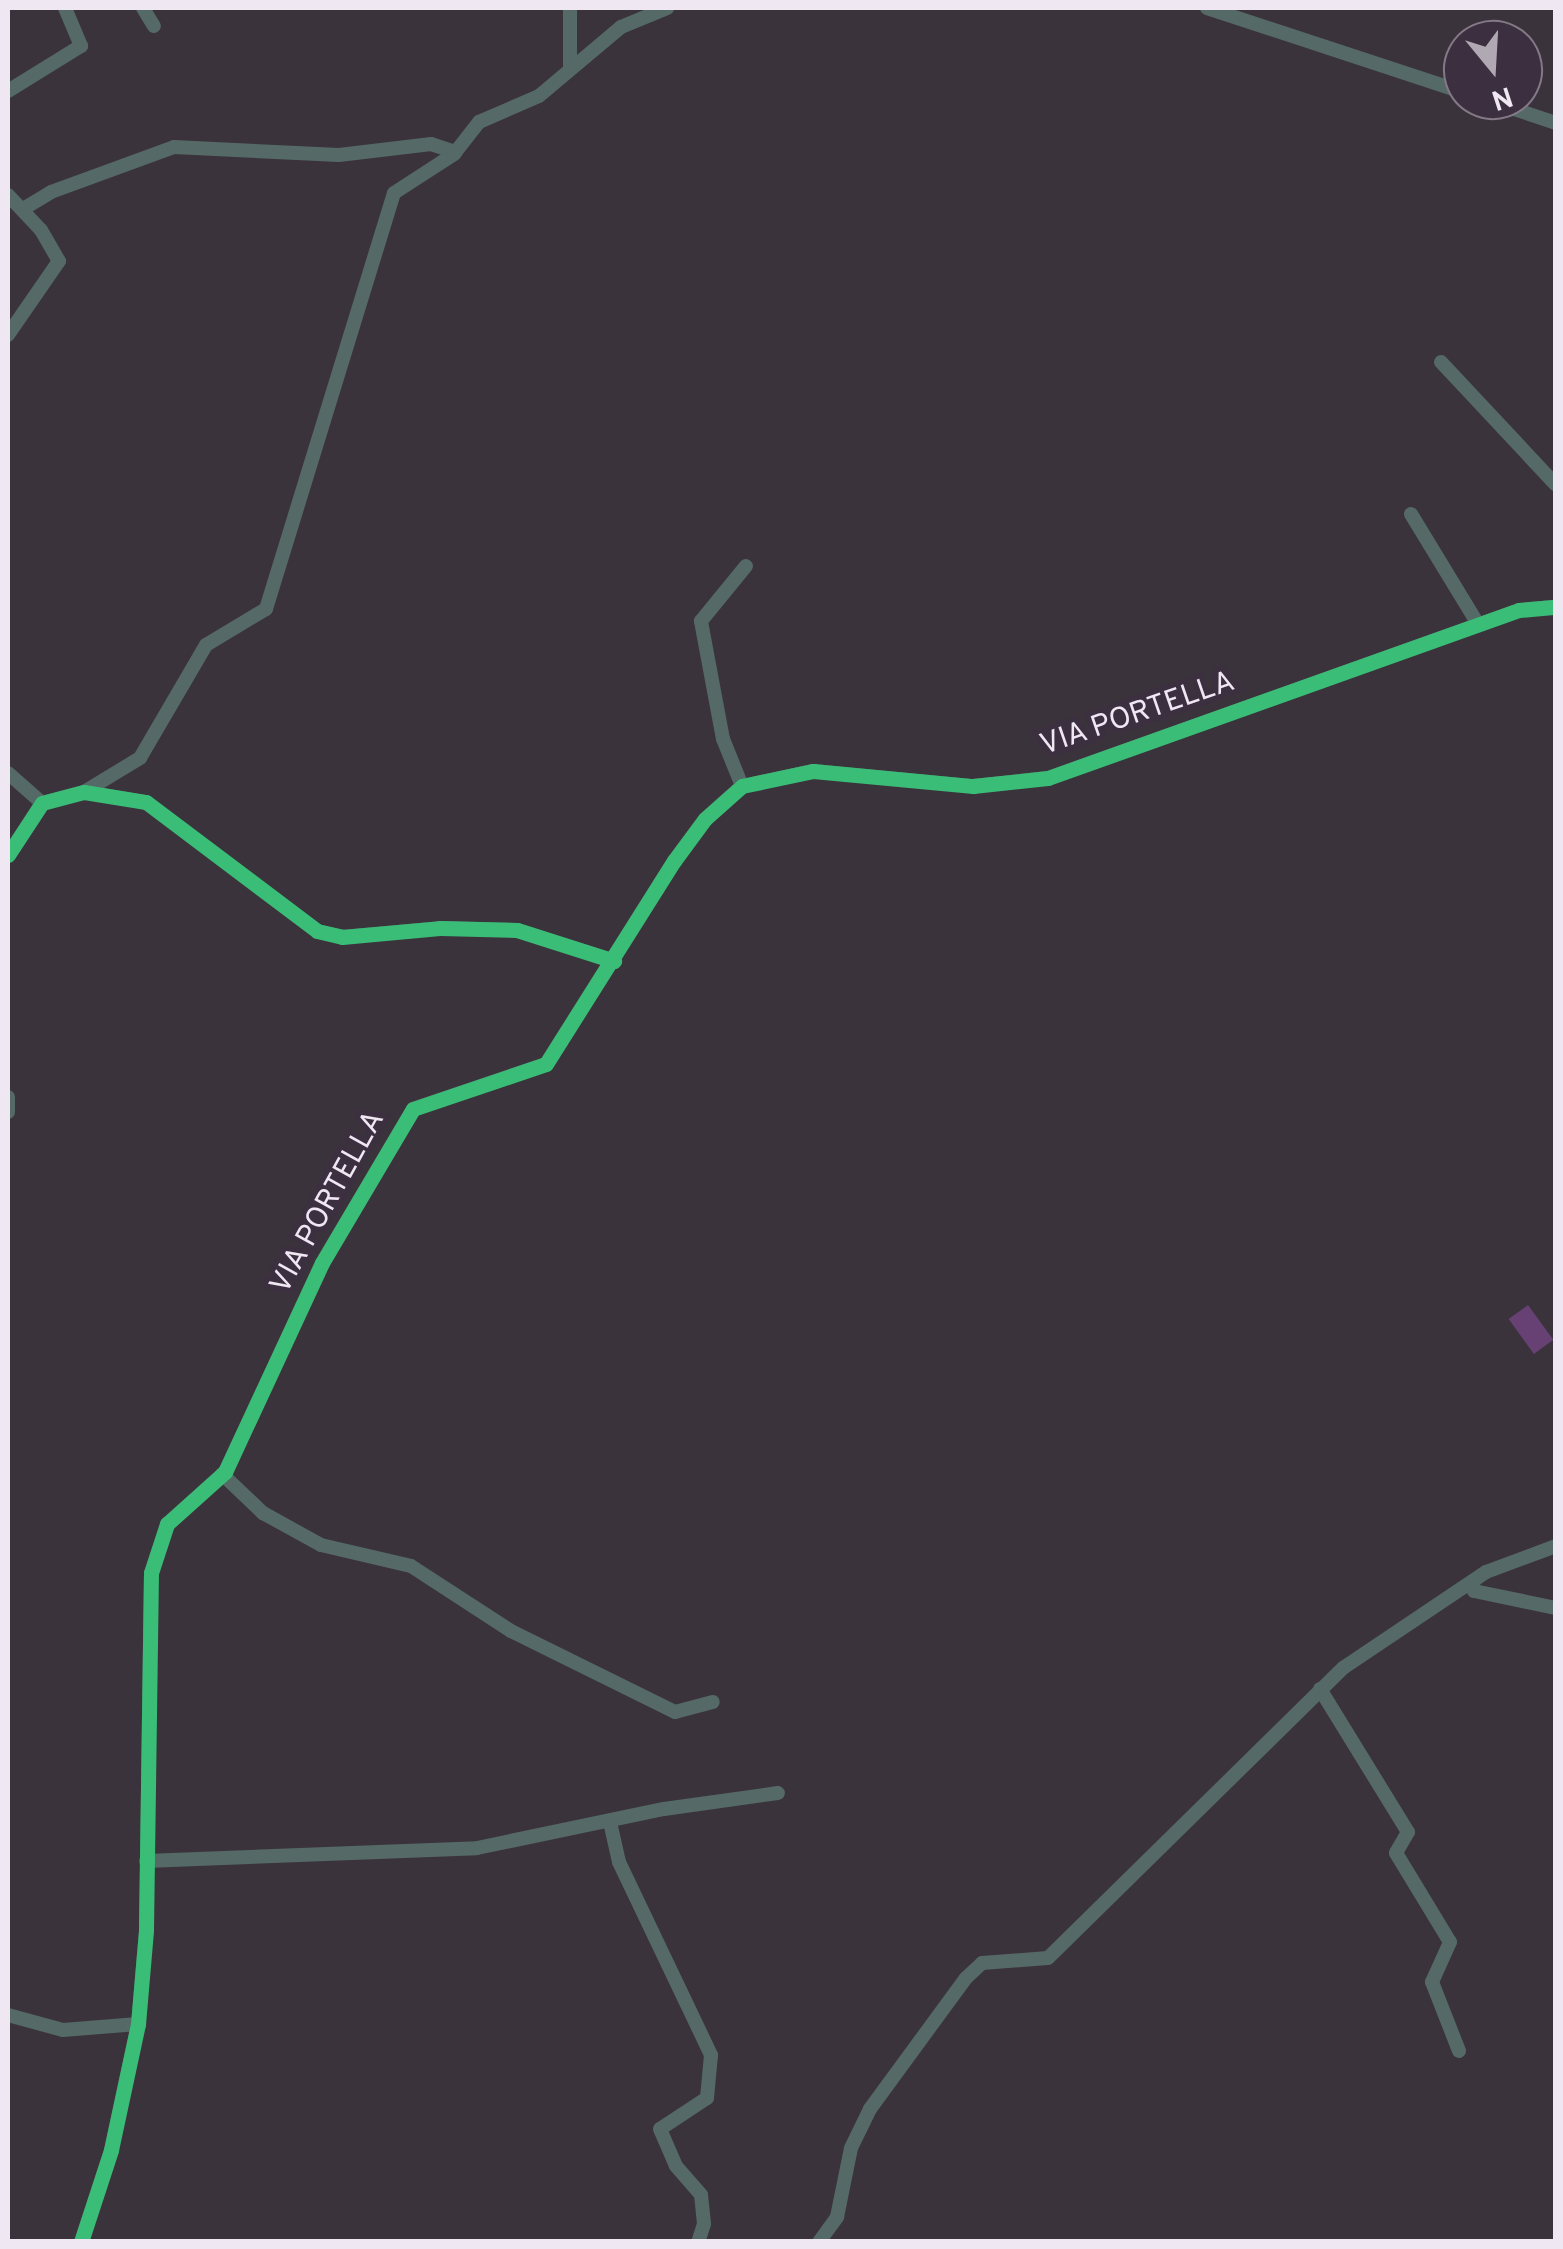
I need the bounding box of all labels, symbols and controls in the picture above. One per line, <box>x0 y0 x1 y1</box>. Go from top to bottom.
north arrow <box>1443 20 1543 120</box>
text: N <box>1487 76 1517 117</box>
street label: VIA PORTELLA <box>1035 665 1241 765</box>
street label: VIA PORTELLA <box>264 1105 394 1301</box>

